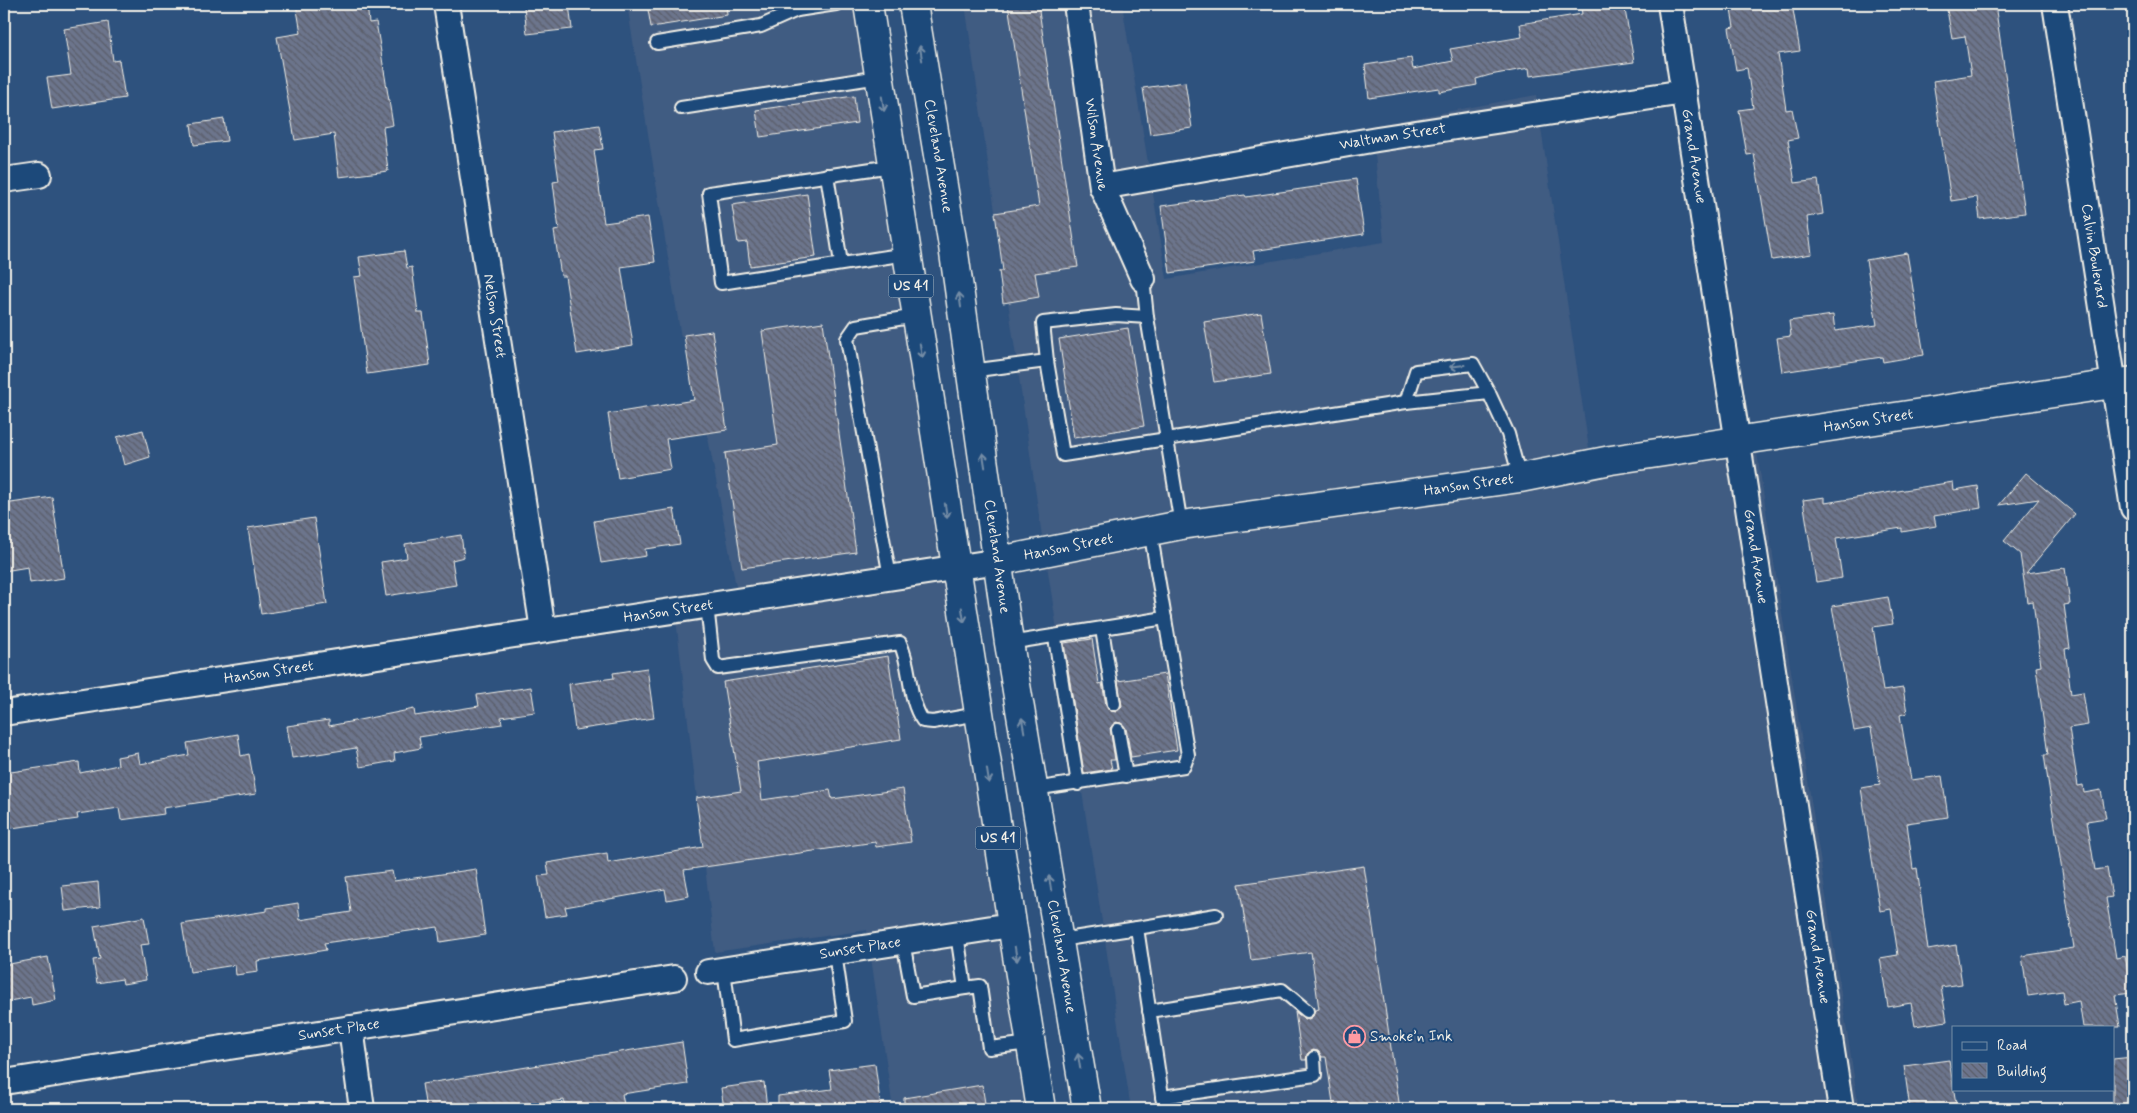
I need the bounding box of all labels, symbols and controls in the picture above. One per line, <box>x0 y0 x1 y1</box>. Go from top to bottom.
one-way arrow <box>915 45 925 61</box>
one-way arrow <box>878 96 888 112</box>
street label: Wilson Avenue <box>1080 97 1113 195</box>
street label: Cleveland Avenue <box>919 98 957 214</box>
street label: Grand Avenue <box>1676 107 1711 205</box>
street label: Waltman Street <box>1338 119 1447 155</box>
street label: Calvin Boulevard <box>2076 202 2112 310</box>
street label: Nelson Street <box>478 273 511 360</box>
road number: US 41 <box>888 274 934 298</box>
one-way arrow <box>955 292 965 308</box>
one-way arrow <box>917 343 927 359</box>
one-way arrow <box>1450 361 1466 371</box>
street label: Hanson Street <box>1822 404 1915 438</box>
one-way arrow <box>978 453 988 469</box>
street label: Hanson Street <box>1423 469 1515 501</box>
street label: Cleveland Avenue <box>979 498 1015 615</box>
one-way arrow <box>942 503 952 519</box>
street label: Grand Avenue <box>1738 508 1773 605</box>
street label: Hanson Street <box>1022 529 1115 566</box>
street label: Hanson Street <box>622 595 715 628</box>
one-way arrow <box>958 607 968 623</box>
street label: Hanson Street <box>223 656 315 689</box>
one-way arrow <box>1018 718 1028 734</box>
one-way arrow <box>983 767 993 783</box>
road number: US 41 <box>976 826 1020 850</box>
one-way arrow <box>1045 876 1055 892</box>
street label: Cleveland Avenue <box>1042 898 1081 1015</box>
street label: Grand Avenue <box>1800 908 1835 1006</box>
street label: Sunset Place <box>818 932 903 965</box>
one-way arrow <box>1011 945 1021 961</box>
street label: Sunset Place <box>297 1014 381 1046</box>
shop icon: Smoke’n Ink <box>1342 1025 1366 1049</box>
legend <box>1952 1026 2114 1090</box>
place label: Smoke’n Ink <box>1370 1027 1452 1047</box>
text: Road <box>1997 1036 2027 1056</box>
one-way arrow <box>1074 1053 1084 1069</box>
text: Building <box>1997 1062 2047 1083</box>

